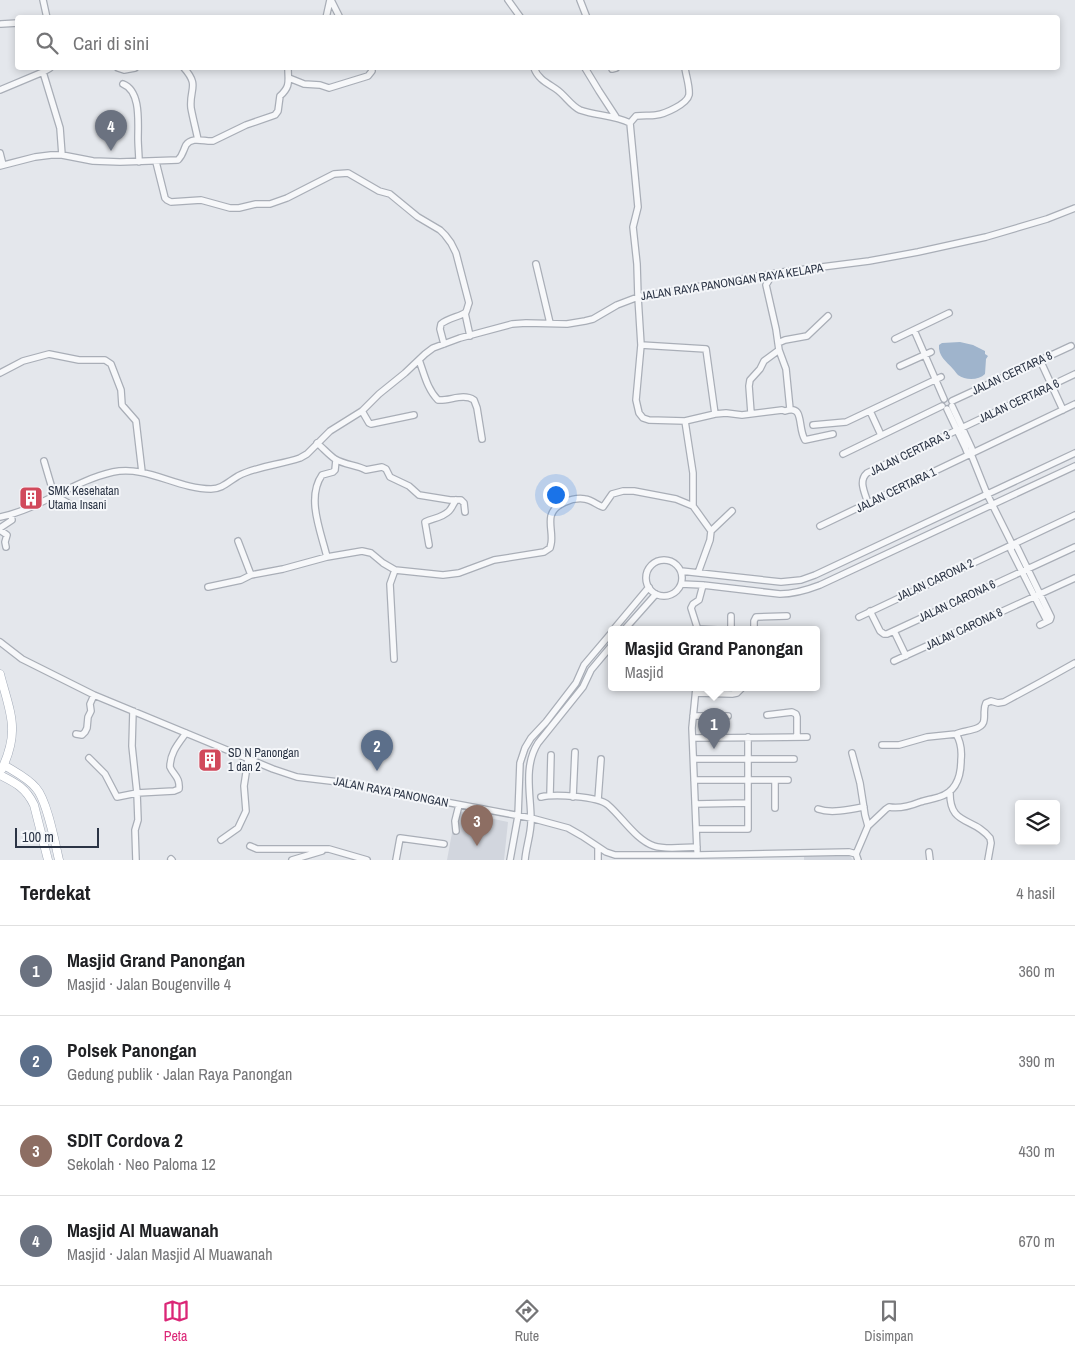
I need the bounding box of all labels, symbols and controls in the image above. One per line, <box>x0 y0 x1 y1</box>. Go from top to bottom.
search box <box>15 15 1060 70</box>
icon: search <box>33 29 61 57</box>
text: Cari di sini <box>73 30 149 56</box>
pin: 4 <box>95 110 127 151</box>
street label: JALAN RAYA PANONGAN RAYA KELAPA <box>640 260 825 304</box>
street label: JALAN CERTARA 8 <box>969 347 1055 399</box>
street label: JALAN CERTARA 6 <box>976 375 1062 427</box>
street label: JALAN CERTARA 3 <box>867 427 953 479</box>
street label: JALAN CERTARA 1 <box>853 463 939 516</box>
your location <box>543 482 569 508</box>
place label: SMK Kesehatan Utama Insani <box>48 483 119 513</box>
building icon: SMK Kesehatan Utama Insani <box>18 485 44 511</box>
street label: JALAN CARONA 2 <box>894 555 976 605</box>
street label: JALAN CARONA 6 <box>916 576 998 626</box>
street label: JALAN CARONA 8 <box>923 604 1005 654</box>
popup <box>608 626 820 691</box>
text: Masjid Grand Panongan <box>625 635 803 661</box>
text: Masjid <box>625 661 663 683</box>
pin: 1 <box>698 708 730 749</box>
pin: 2 <box>361 730 393 771</box>
place label: SD N Panongan 1 dan 2 <box>228 745 299 775</box>
building icon: SD N Panongan 1 dan 2 <box>197 747 223 773</box>
street label: JALAN RAYA PANONGAN <box>332 773 450 811</box>
map controls <box>1015 800 1060 845</box>
button: layers <box>1015 800 1060 845</box>
pin: 3 <box>461 805 493 846</box>
scale bar <box>15 825 99 848</box>
text: 100 m <box>22 828 54 846</box>
text: Terdekat <box>20 878 91 907</box>
text: 4 hasil <box>1016 882 1055 904</box>
text: Masjid Grand Panongan <box>67 947 245 973</box>
text: 1 <box>32 960 40 982</box>
text: 360 m <box>1019 960 1055 982</box>
text: Masjid · Jalan Bougenville 4 <box>67 973 231 995</box>
text: Polsek Panongan <box>67 1037 197 1063</box>
text: 2 <box>32 1050 40 1072</box>
text: 390 m <box>1019 1050 1055 1072</box>
text: Gedung publik · Jalan Raya Panongan <box>67 1063 292 1085</box>
text: SDIT Cordova 2 <box>67 1127 183 1153</box>
text: 3 <box>32 1140 40 1162</box>
text: 430 m <box>1019 1140 1055 1162</box>
text: Sekolah · Neo Paloma 12 <box>67 1153 216 1175</box>
text: Masjid Al Muawanah <box>67 1217 219 1243</box>
text: 4 <box>32 1230 40 1252</box>
text: 670 m <box>1019 1230 1055 1252</box>
text: Masjid · Jalan Masjid Al Muawanah <box>67 1243 273 1265</box>
tab: Peta <box>162 1297 190 1345</box>
tab: Rute <box>513 1297 541 1345</box>
tab: Disimpan <box>864 1297 913 1345</box>

